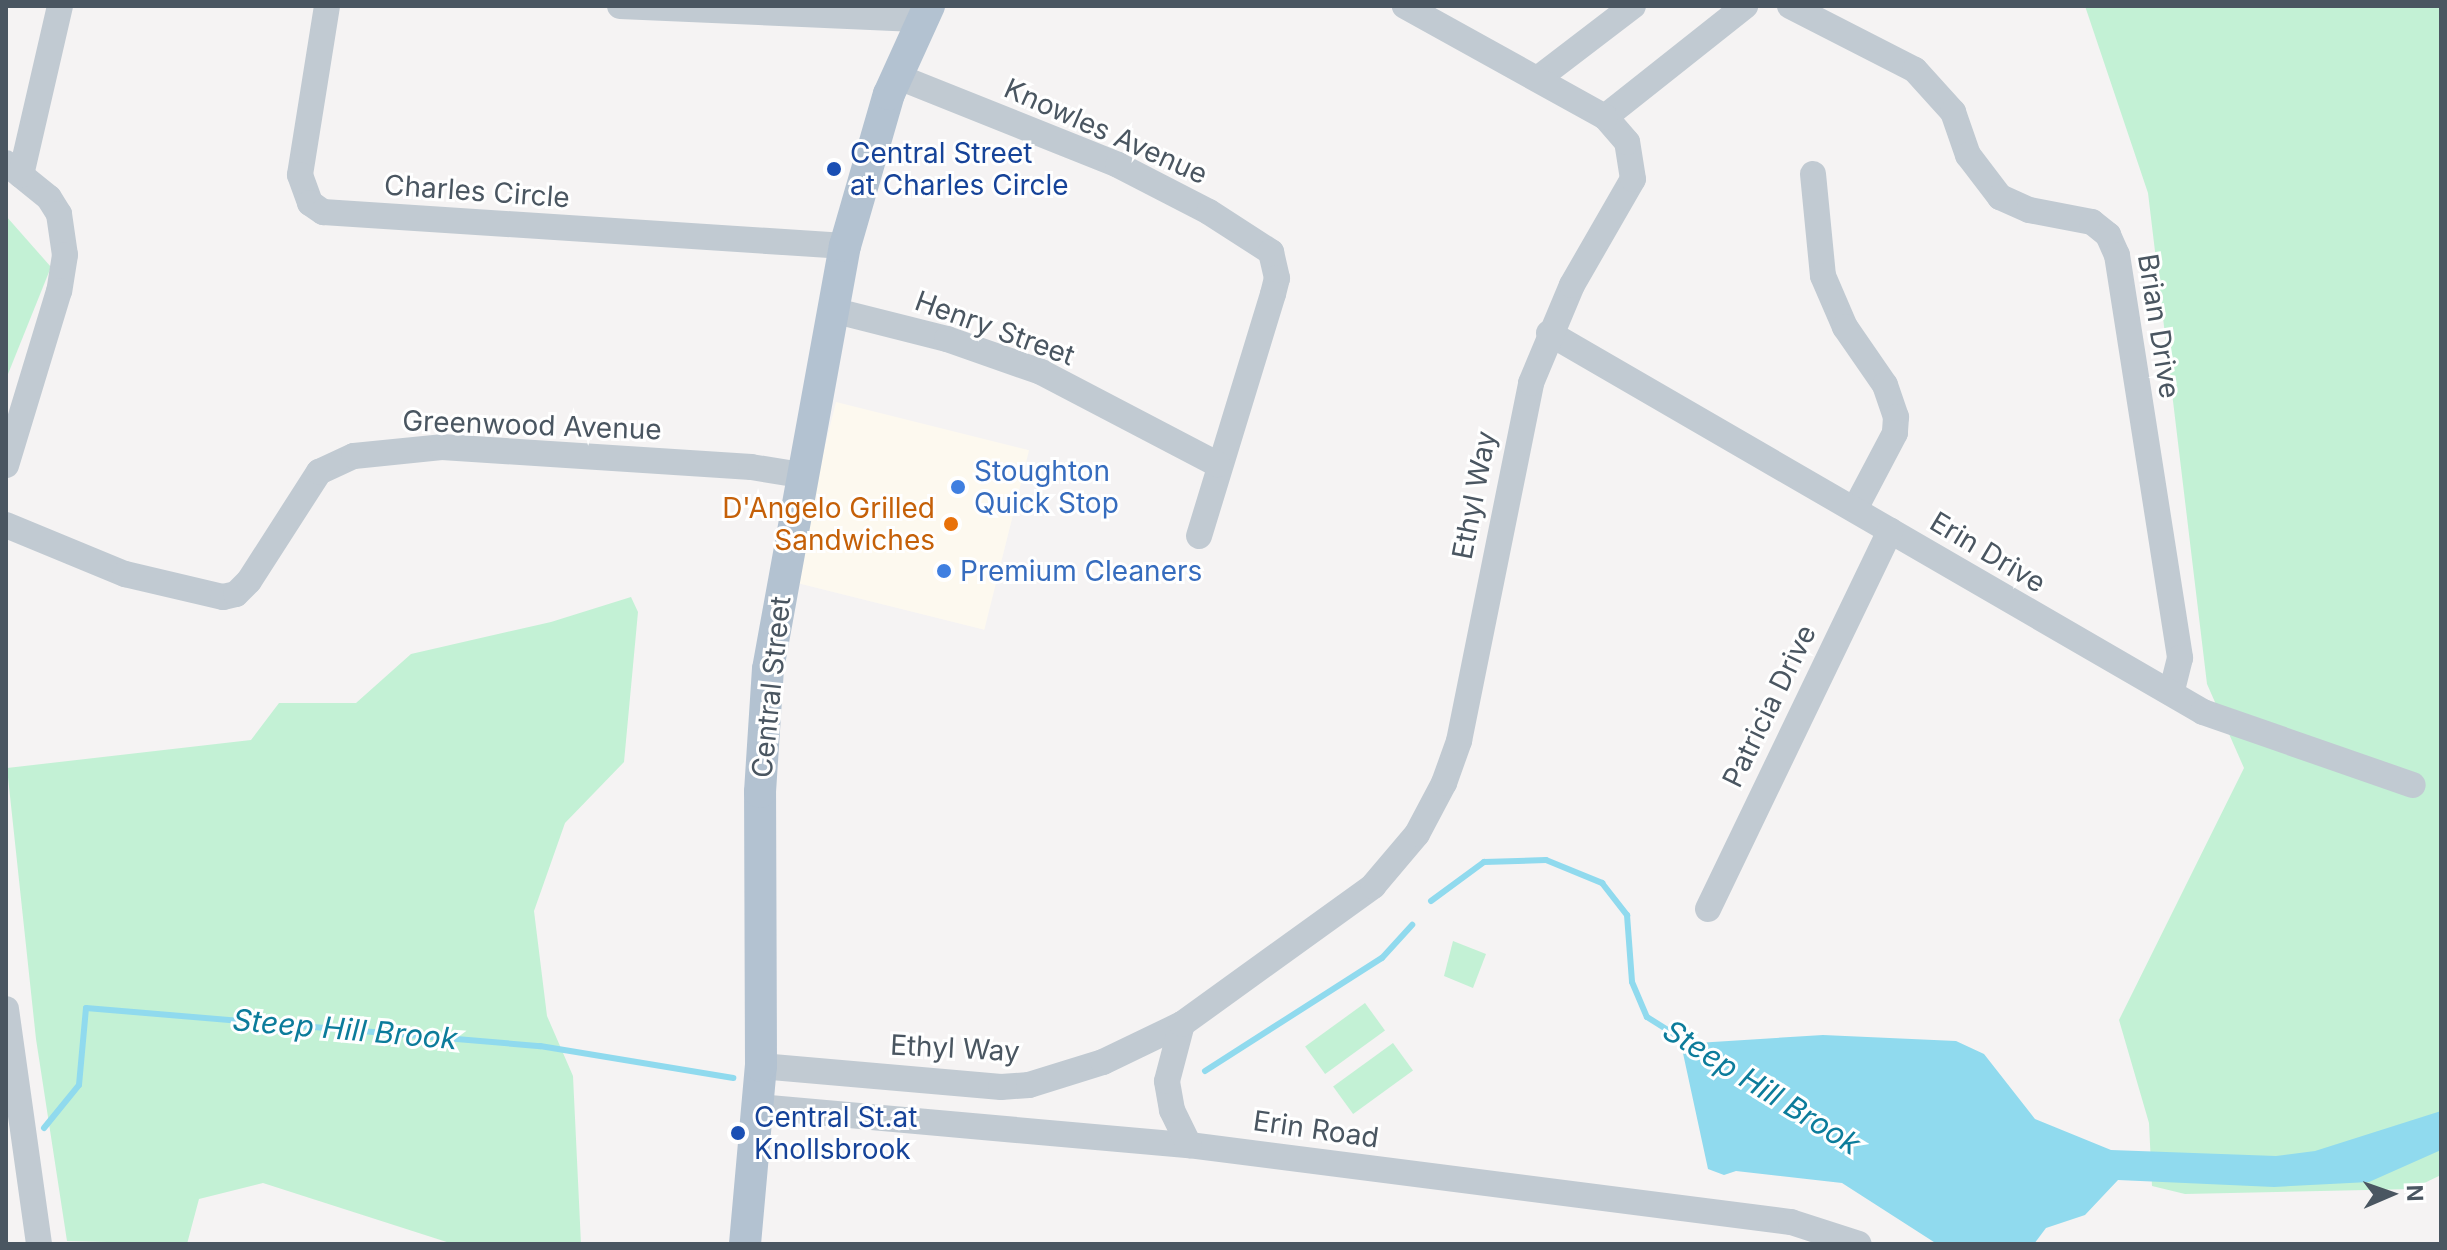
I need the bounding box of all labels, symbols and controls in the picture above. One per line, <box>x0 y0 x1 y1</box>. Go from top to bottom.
street label: Knowles Avenue <box>999 71 1213 191</box>
place label: Central Street at Charles Circle <box>850 136 1069 202</box>
marker: Central Street at Charles Circle <box>825 160 843 178</box>
street label: Charles Circle <box>383 168 571 214</box>
street label: Brian Drive <box>2131 251 2187 401</box>
street label: Henry Street <box>911 284 1079 372</box>
street label: Greenwood Avenue <box>402 404 662 446</box>
street label: Ethyl Way <box>1445 428 1503 562</box>
place label: Stoughton Quick Stop <box>974 454 1119 520</box>
marker: Stoughton Quick Stop <box>949 478 967 496</box>
place label: D'Angelo Grilled Sandwiches <box>722 491 935 557</box>
street label: Erin Drive <box>1924 505 2052 599</box>
marker: D'Angelo Grilled Sandwiches <box>942 515 960 533</box>
place label: Premium Cleaners <box>960 554 1202 588</box>
marker: Premium Cleaners <box>935 562 953 580</box>
street label: Central Street <box>745 595 797 779</box>
street label: Patricia Drive <box>1715 619 1823 793</box>
water label: Steep Hill Brook <box>231 1001 459 1057</box>
water label: Steep Hill Brook <box>1657 1012 1867 1162</box>
street label: Ethyl Way <box>889 1028 1021 1068</box>
place label: Central St.at Knollsbrook <box>754 1100 917 1166</box>
street label: Erin Road <box>1251 1104 1381 1154</box>
marker: Central St.at Knollsbrook <box>729 1124 747 1142</box>
north arrow <box>2351 1154 2431 1234</box>
text: N <box>2402 1184 2428 1202</box>

